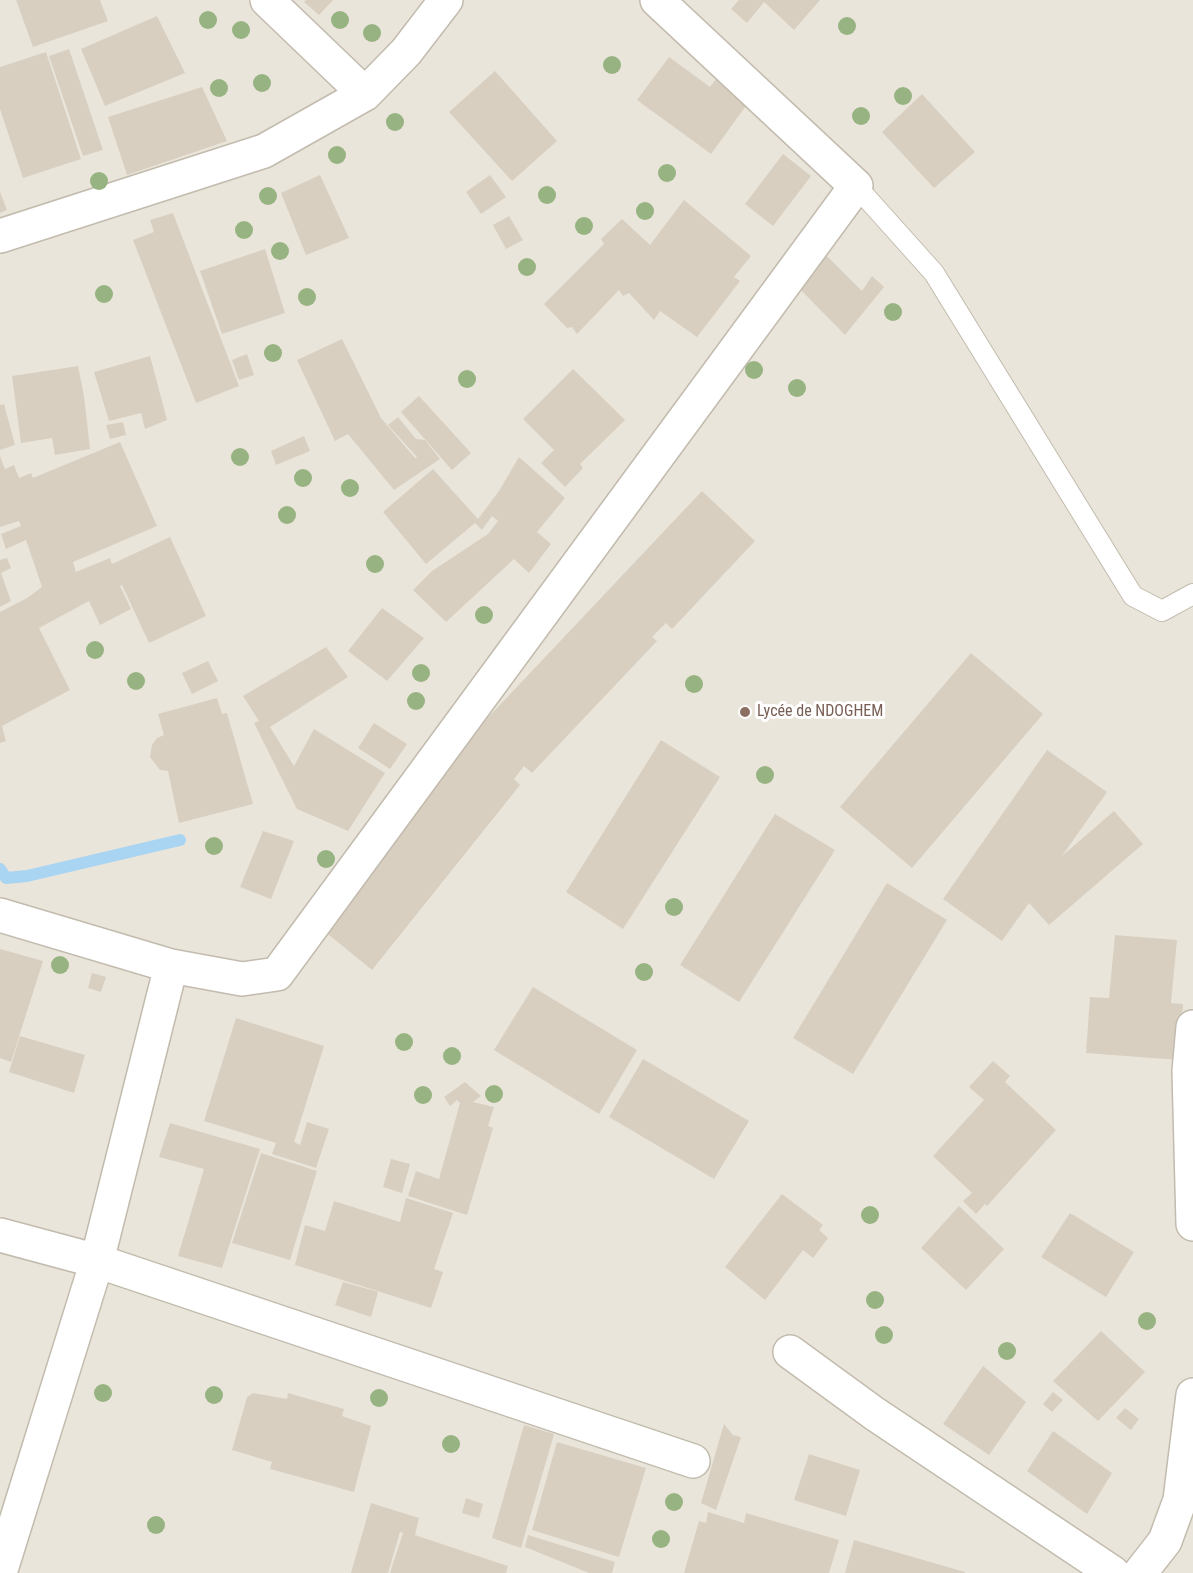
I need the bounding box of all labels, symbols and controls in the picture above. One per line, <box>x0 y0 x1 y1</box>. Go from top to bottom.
place label: Lycée de NDOGHEM <box>757 702 883 722</box>
marker: Lycée de NDOGHEM <box>738 705 752 719</box>

